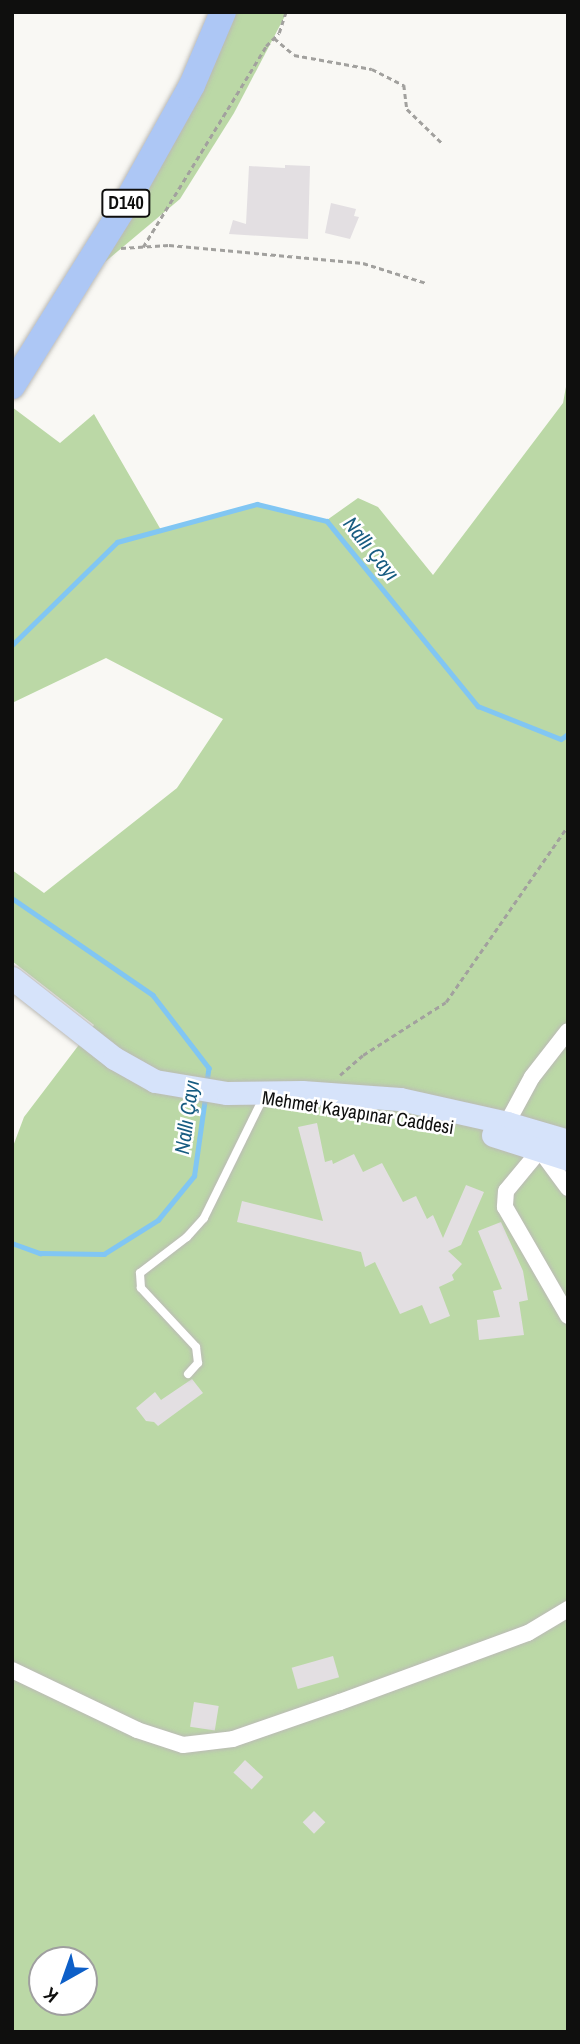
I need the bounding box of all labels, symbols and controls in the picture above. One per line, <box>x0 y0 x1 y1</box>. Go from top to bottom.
road number: D140 <box>100 188 152 218</box>
water label: Nallı Çayı <box>338 512 404 586</box>
water label: Nallı Çayı <box>169 1078 205 1156</box>
street label: Mehmet Kayapınar Caddesi <box>260 1087 456 1139</box>
north arrow <box>28 1946 98 2016</box>
text: K <box>38 1982 63 2009</box>

